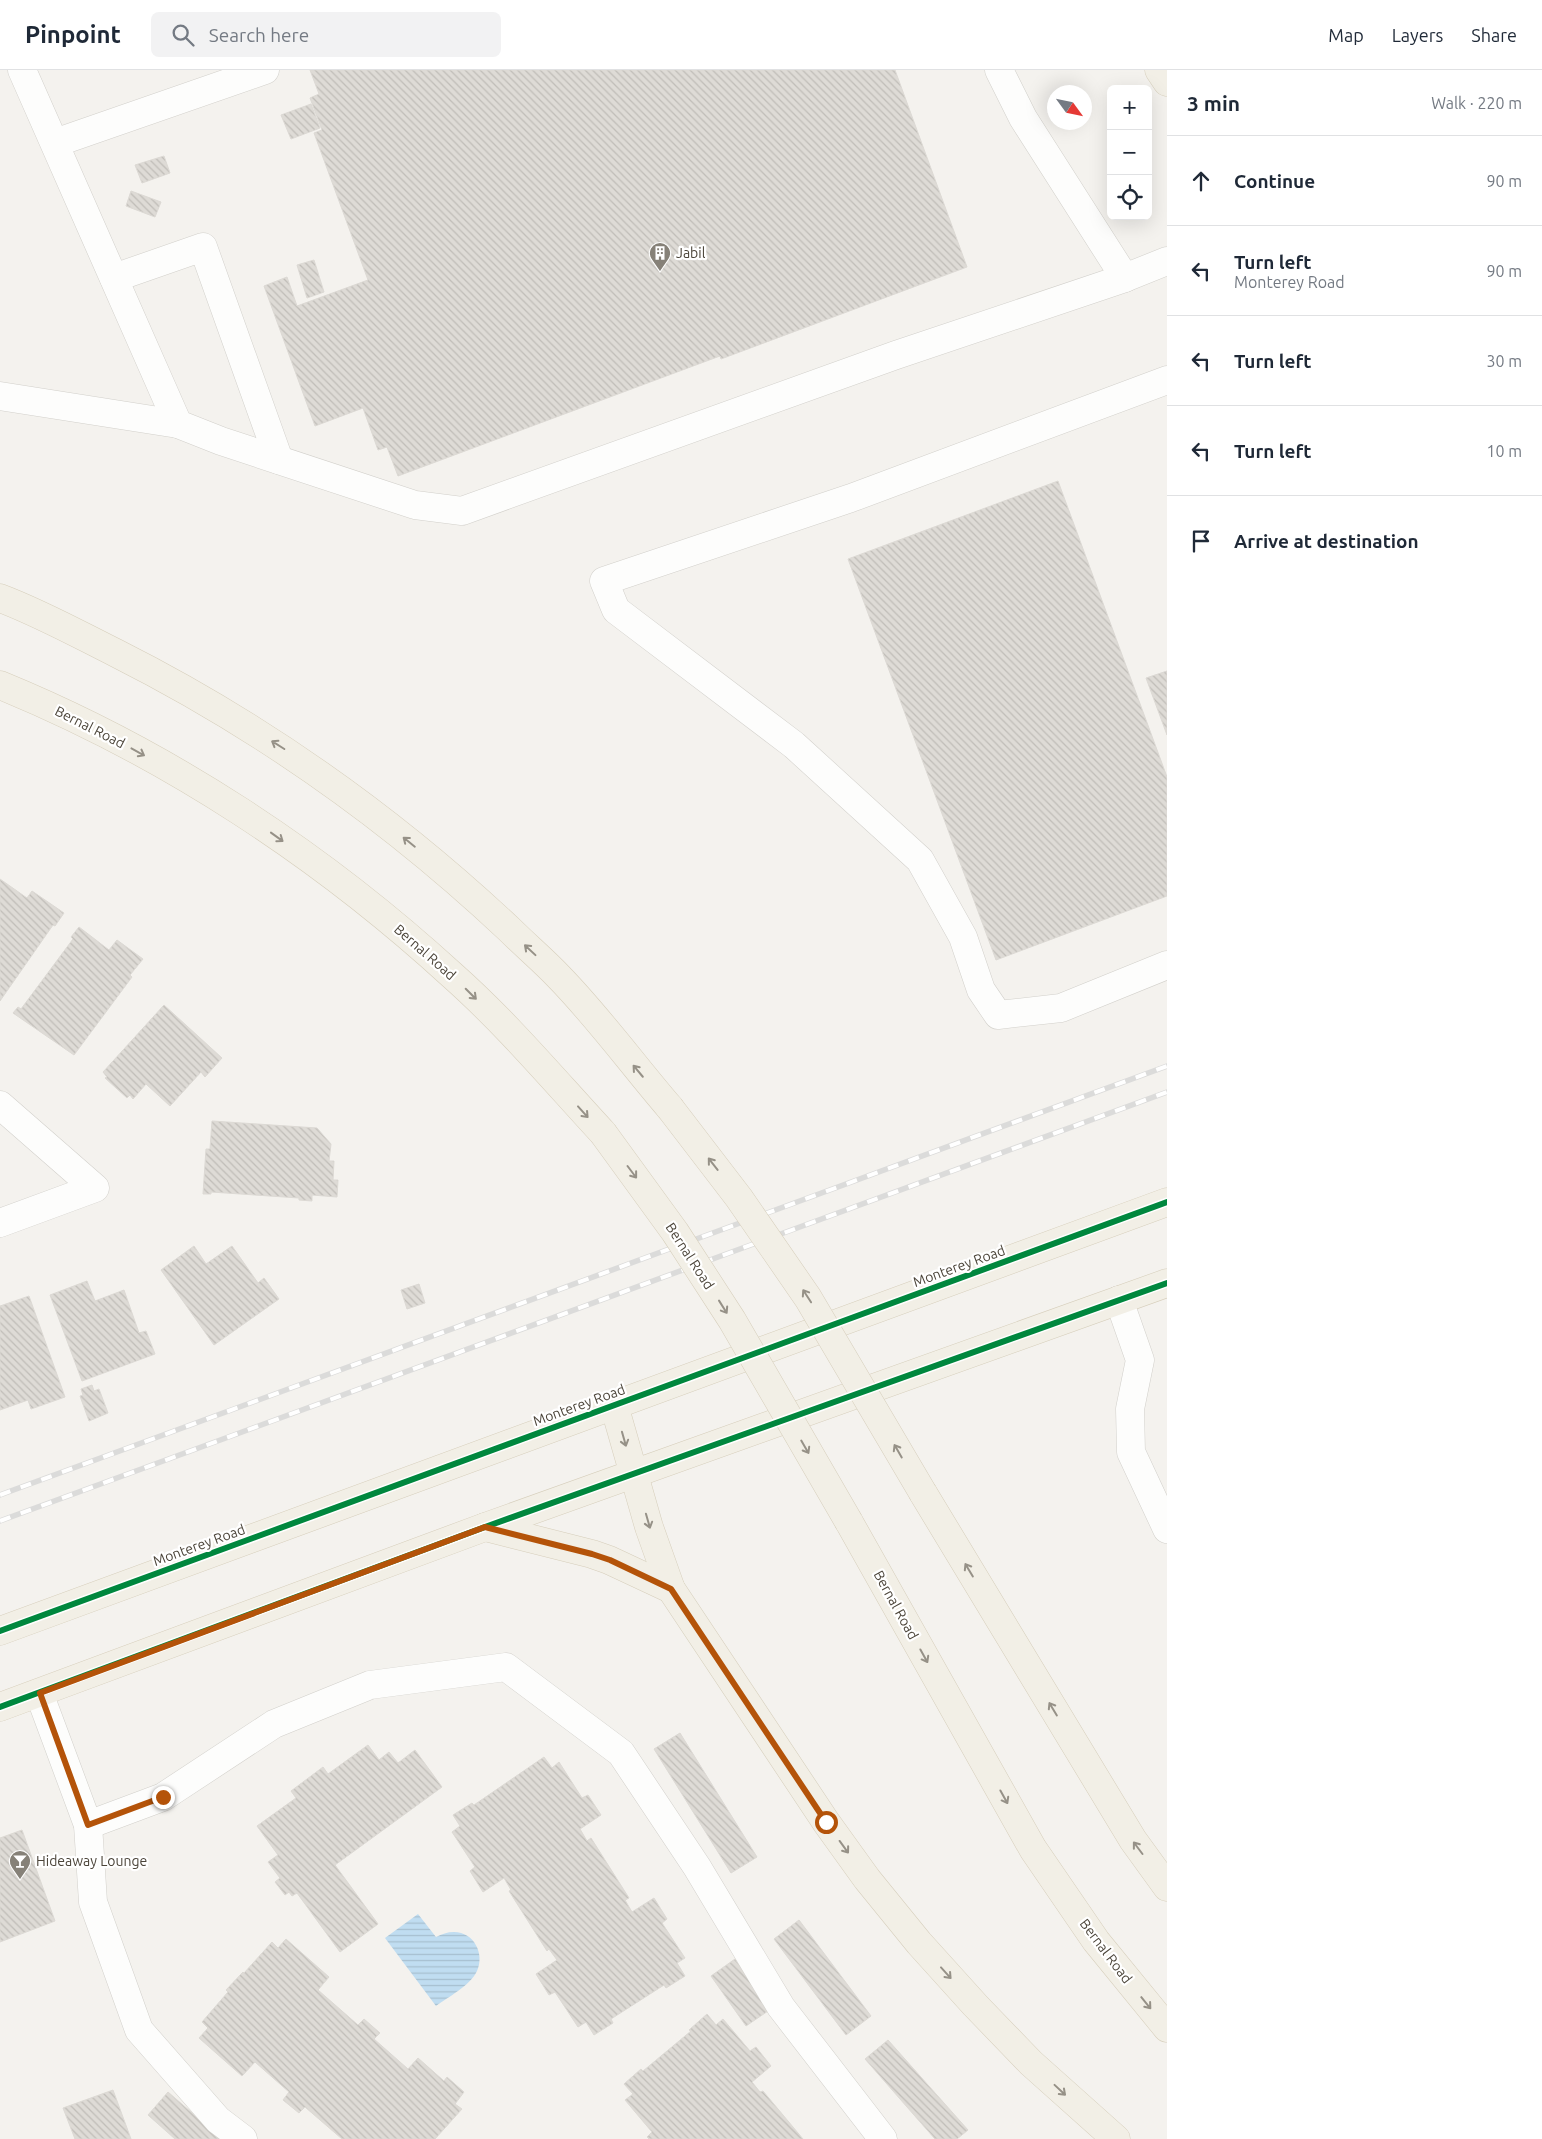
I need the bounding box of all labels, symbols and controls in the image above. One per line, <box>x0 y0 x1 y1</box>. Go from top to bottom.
search box <box>151 12 501 57</box>
text: Pinpoint <box>25 21 121 48</box>
icon: search <box>169 21 197 49</box>
text: Search here <box>209 24 309 46</box>
text: Map <box>1328 25 1364 45</box>
text: Layers <box>1392 25 1443 45</box>
text: Share <box>1471 25 1517 45</box>
north arrow <box>1047 85 1092 130</box>
map controls <box>1107 85 1152 220</box>
button: + <box>1107 85 1152 130</box>
text: 3 min <box>1187 91 1240 115</box>
text: Walk · 220 m <box>1431 94 1522 112</box>
button: − <box>1107 130 1152 175</box>
icon: ahead <box>1187 167 1215 195</box>
text: Continue <box>1234 170 1315 192</box>
text: 90 m <box>1486 172 1522 190</box>
button: locate <box>1107 175 1152 220</box>
building icon: Jabil <box>648 241 672 272</box>
place label: Jabil <box>676 245 706 261</box>
text: Turn left <box>1234 251 1312 273</box>
icon: left <box>1187 257 1215 285</box>
text: 90 m <box>1486 262 1522 280</box>
text: Monterey Road <box>1234 273 1345 291</box>
icon: left <box>1187 347 1215 375</box>
text: Turn left <box>1234 350 1312 372</box>
text: 30 m <box>1486 352 1522 370</box>
icon: left <box>1187 437 1215 465</box>
text: Turn left <box>1234 440 1312 462</box>
text: 10 m <box>1486 442 1522 460</box>
icon: arrive <box>1187 527 1215 555</box>
text: Arrive at destination <box>1234 530 1419 552</box>
street label: Bernal Road <box>52 703 128 751</box>
one-way arrow <box>271 740 285 751</box>
one-way arrow <box>131 747 146 757</box>
one-way arrow <box>270 832 284 842</box>
one-way arrow <box>403 836 416 847</box>
street label: Bernal Road <box>391 921 459 983</box>
one-way arrow <box>524 944 536 956</box>
one-way arrow <box>465 987 477 1000</box>
one-way arrow <box>633 1064 644 1077</box>
one-way arrow <box>577 1105 589 1118</box>
one-way arrow <box>707 1158 718 1171</box>
one-way arrow <box>627 1165 637 1179</box>
street label: Bernal Road <box>663 1220 717 1292</box>
street label: Monterey Road <box>911 1242 1007 1290</box>
one-way arrow <box>802 1290 812 1304</box>
one-way arrow <box>718 1299 728 1313</box>
street label: Monterey Road <box>531 1381 627 1429</box>
one-way arrow <box>620 1431 630 1447</box>
one-way arrow <box>801 1439 811 1454</box>
one-way arrow <box>893 1445 903 1459</box>
one-way arrow <box>643 1512 653 1528</box>
street label: Monterey Road <box>151 1521 247 1569</box>
one-way arrow <box>964 1563 974 1577</box>
street label: Bernal Road <box>871 1568 921 1642</box>
one-way arrow <box>920 1648 930 1662</box>
one-way arrow <box>1048 1702 1058 1716</box>
route end <box>152 1786 175 1809</box>
one-way arrow <box>1000 1790 1010 1804</box>
route start <box>815 1811 838 1834</box>
one-way arrow <box>839 1840 849 1854</box>
one-way arrow <box>1133 1841 1143 1855</box>
bar icon: Hideaway Lounge <box>8 1849 32 1880</box>
place label: Hideaway Lounge <box>36 1853 147 1869</box>
street label: Bernal Road <box>1077 1916 1135 1986</box>
one-way arrow <box>941 1967 952 1980</box>
one-way arrow <box>1141 1996 1152 2009</box>
one-way arrow <box>1053 2084 1066 2096</box>

